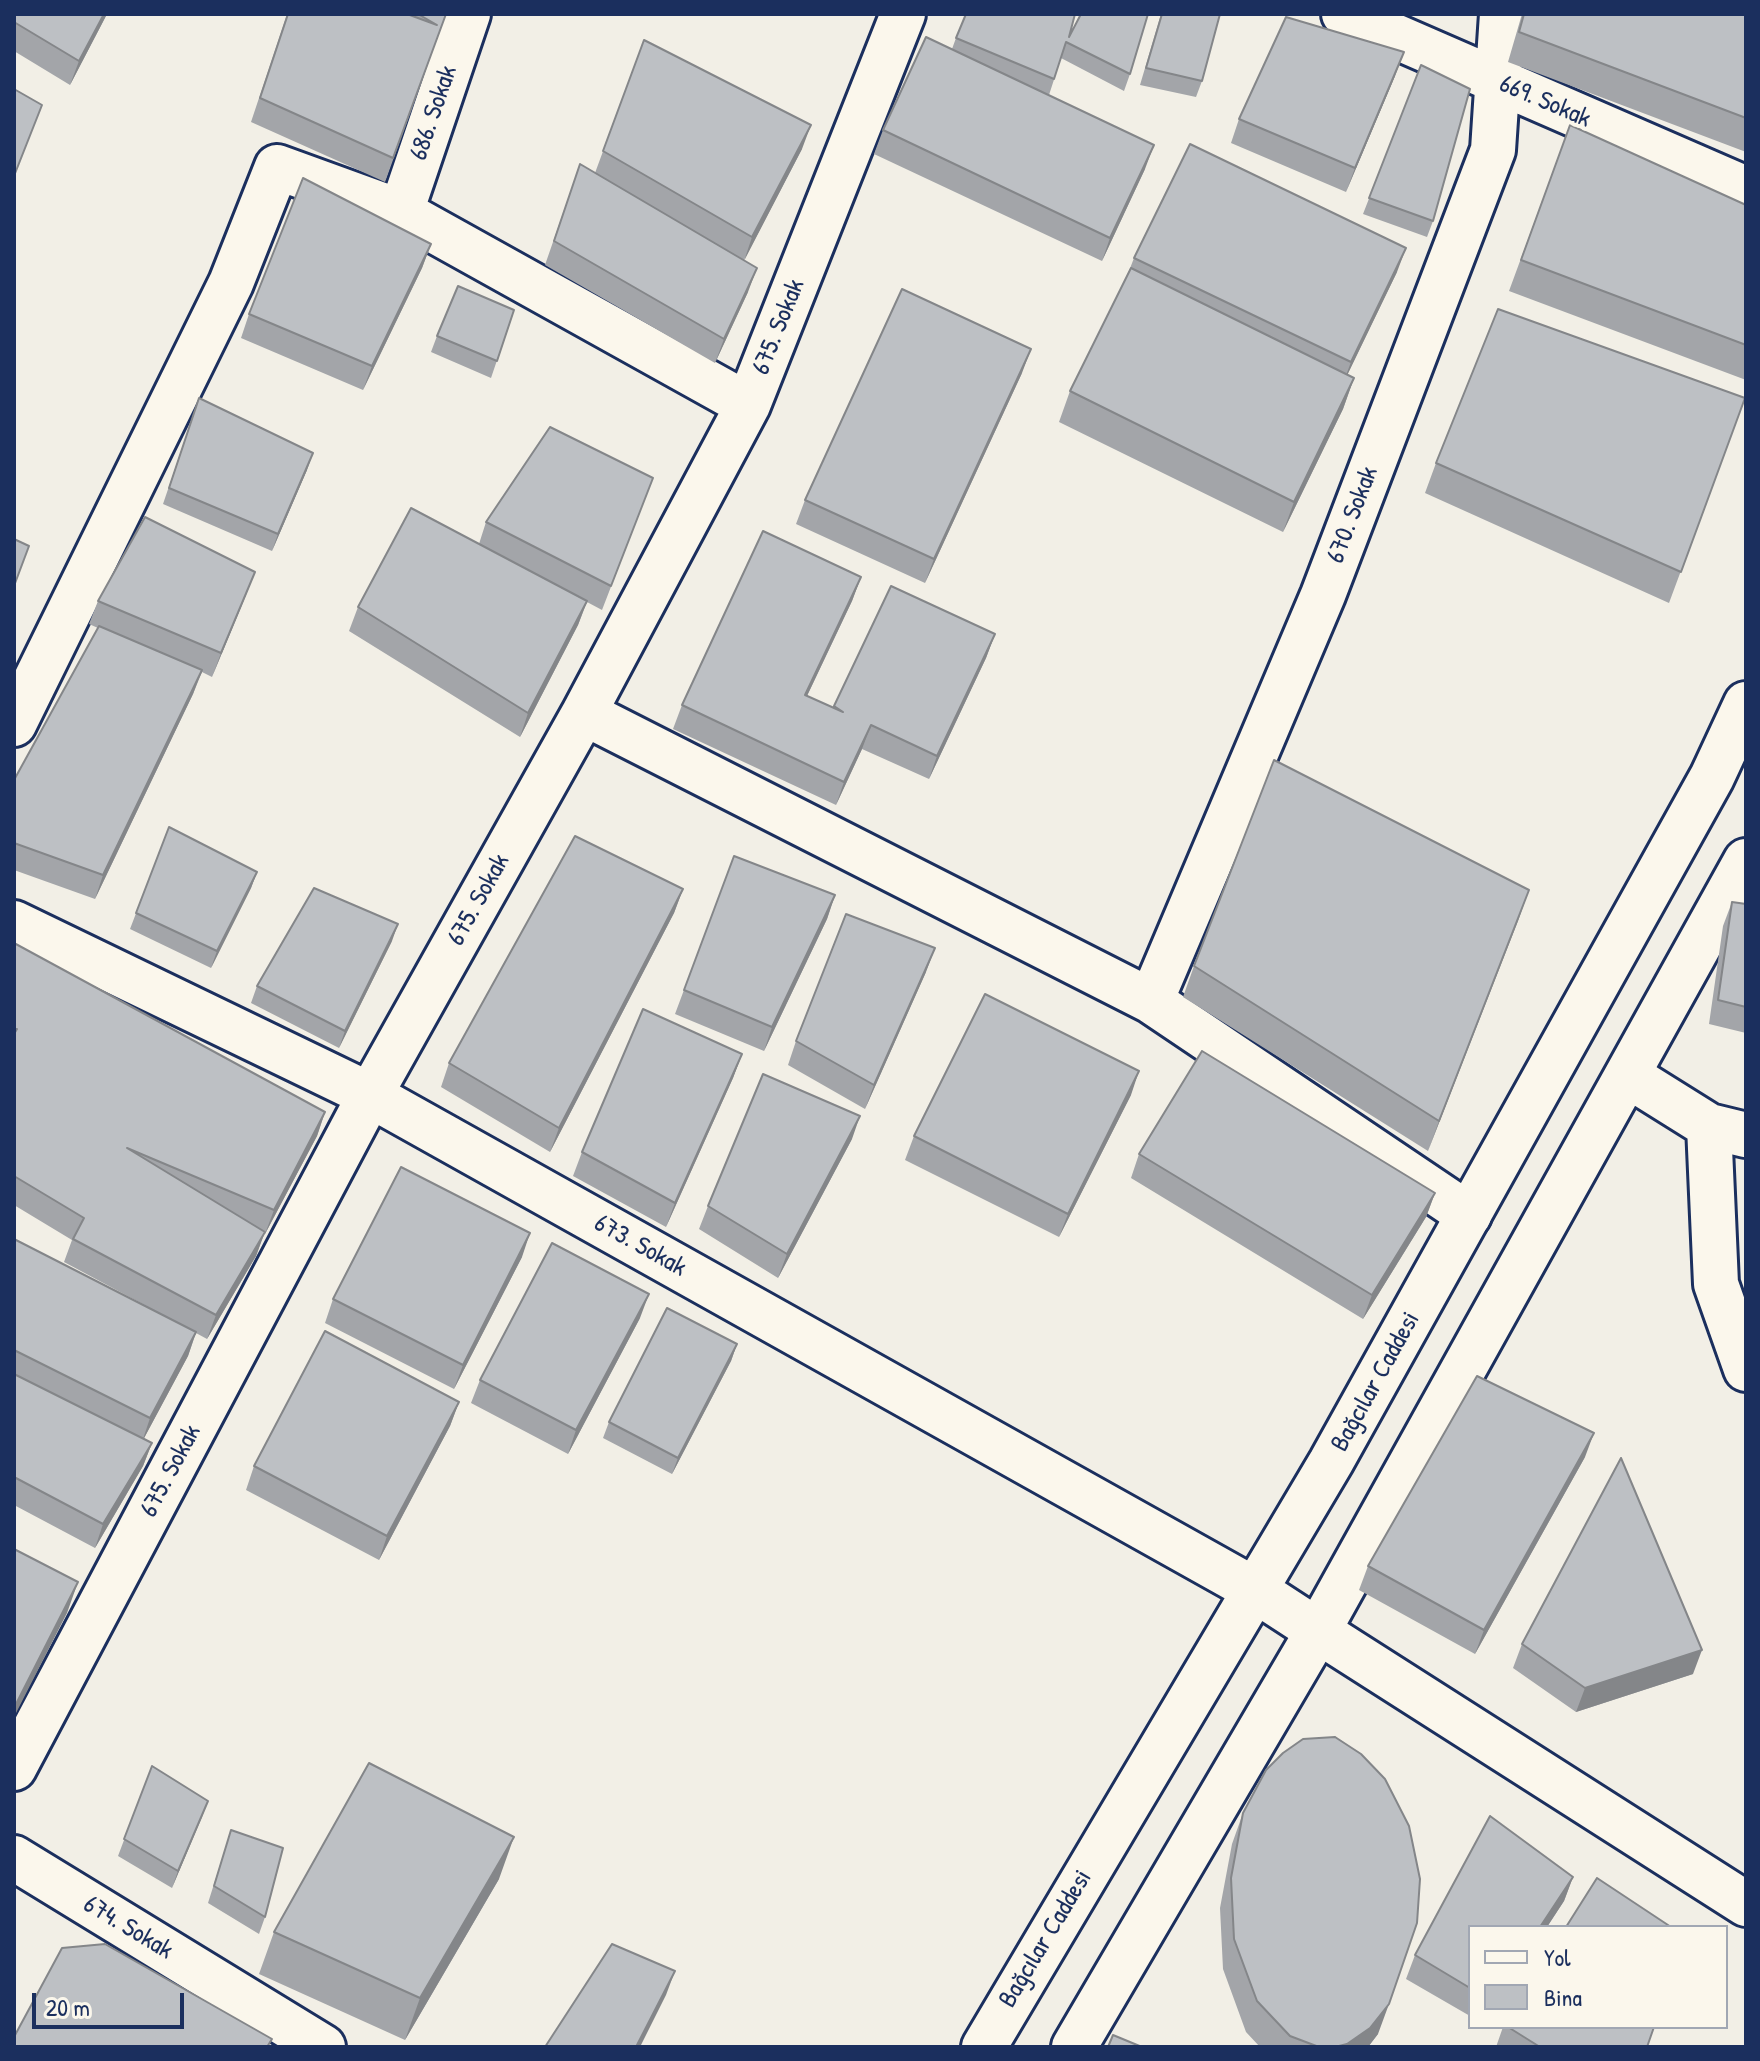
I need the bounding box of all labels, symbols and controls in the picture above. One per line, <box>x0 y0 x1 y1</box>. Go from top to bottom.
street label: 686. Sokak <box>403 62 465 164</box>
street label: 669. Sokak <box>1495 69 1595 135</box>
street label: 675. Sokak <box>746 275 812 379</box>
street label: 670. Sokak <box>1320 462 1386 568</box>
street label: 675. Sokak <box>441 849 517 951</box>
street label: 673. Sokak <box>588 1208 692 1284</box>
street label: Bağcılar Caddesi <box>1325 1307 1427 1457</box>
street label: 675. Sokak <box>134 1420 208 1522</box>
street label: Bağcılar Caddesi <box>993 1865 1099 2013</box>
street label: 674. Sokak <box>78 1889 178 1967</box>
legend <box>1468 1925 1728 2029</box>
text: Yol <box>1544 1941 1571 1973</box>
scale bar <box>36 1977 188 2027</box>
text: Bina <box>1544 1981 1582 2013</box>
text: 20 m <box>46 1991 90 2023</box>

